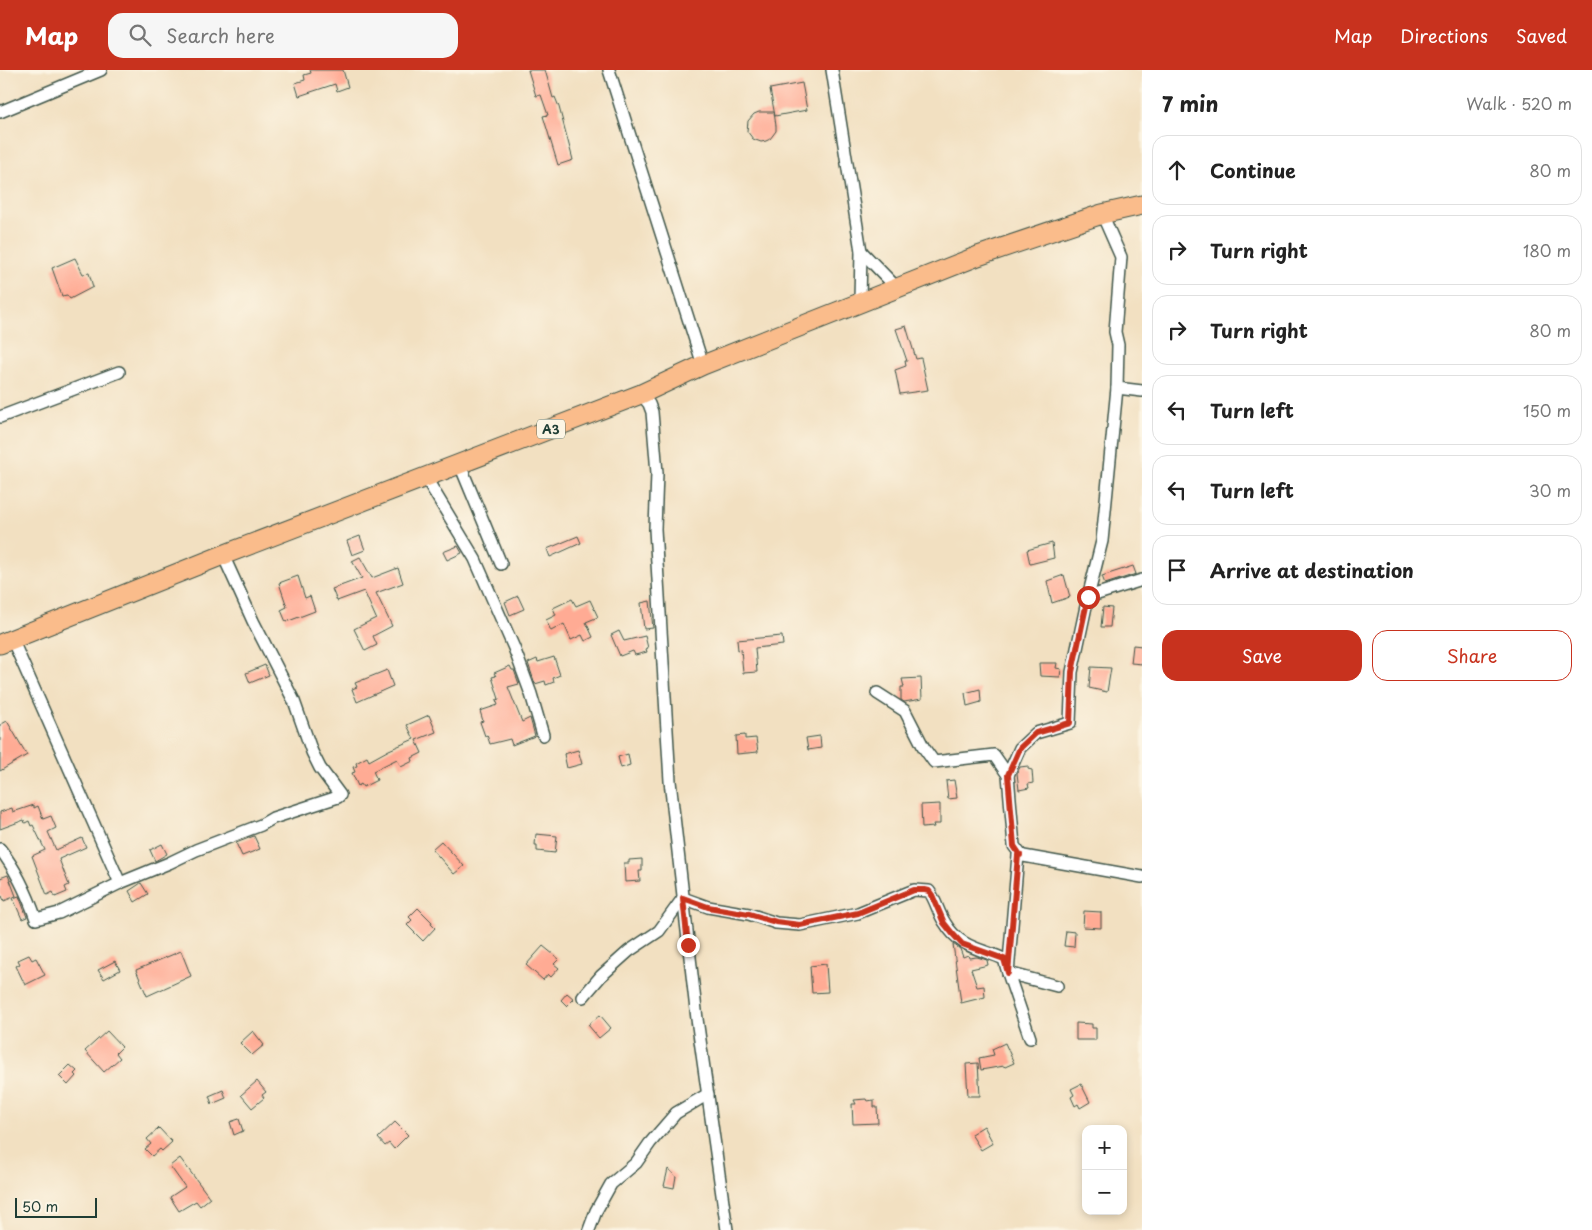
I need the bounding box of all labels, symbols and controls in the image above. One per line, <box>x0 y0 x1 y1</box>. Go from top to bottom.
search box <box>108 13 458 58</box>
text: Map <box>25 17 78 53</box>
icon: search <box>126 21 154 49</box>
text: Search here <box>166 21 275 49</box>
text: Map <box>1334 22 1372 49</box>
text: Directions <box>1400 22 1488 49</box>
text: Saved <box>1516 22 1567 49</box>
text: 7 min <box>1162 87 1218 119</box>
text: Walk · 520 m <box>1466 91 1572 115</box>
icon: ahead <box>1163 156 1191 184</box>
text: Continue <box>1210 156 1296 184</box>
text: 80 m <box>1529 158 1571 182</box>
icon: right <box>1163 236 1191 264</box>
text: Turn right <box>1210 236 1308 264</box>
text: 180 m <box>1523 238 1571 262</box>
icon: right <box>1163 316 1191 344</box>
text: Turn right <box>1210 316 1308 344</box>
text: 80 m <box>1529 318 1571 342</box>
icon: left <box>1163 396 1191 424</box>
text: Turn left <box>1210 396 1294 424</box>
text: 150 m <box>1523 398 1571 422</box>
road number: A3 <box>537 419 565 438</box>
icon: left <box>1163 476 1191 504</box>
text: Turn left <box>1210 476 1294 504</box>
text: 30 m <box>1529 478 1571 502</box>
icon: arrive <box>1163 556 1191 584</box>
text: Arrive at destination <box>1210 556 1414 584</box>
route start <box>1077 586 1100 609</box>
button: Save <box>1162 630 1362 681</box>
button: Share <box>1372 630 1572 681</box>
route end <box>677 934 700 957</box>
map controls <box>1082 1125 1127 1215</box>
button: + <box>1082 1125 1127 1170</box>
button: − <box>1082 1170 1127 1215</box>
scale bar <box>15 1195 98 1218</box>
text: 50 m <box>22 1196 58 1217</box>

